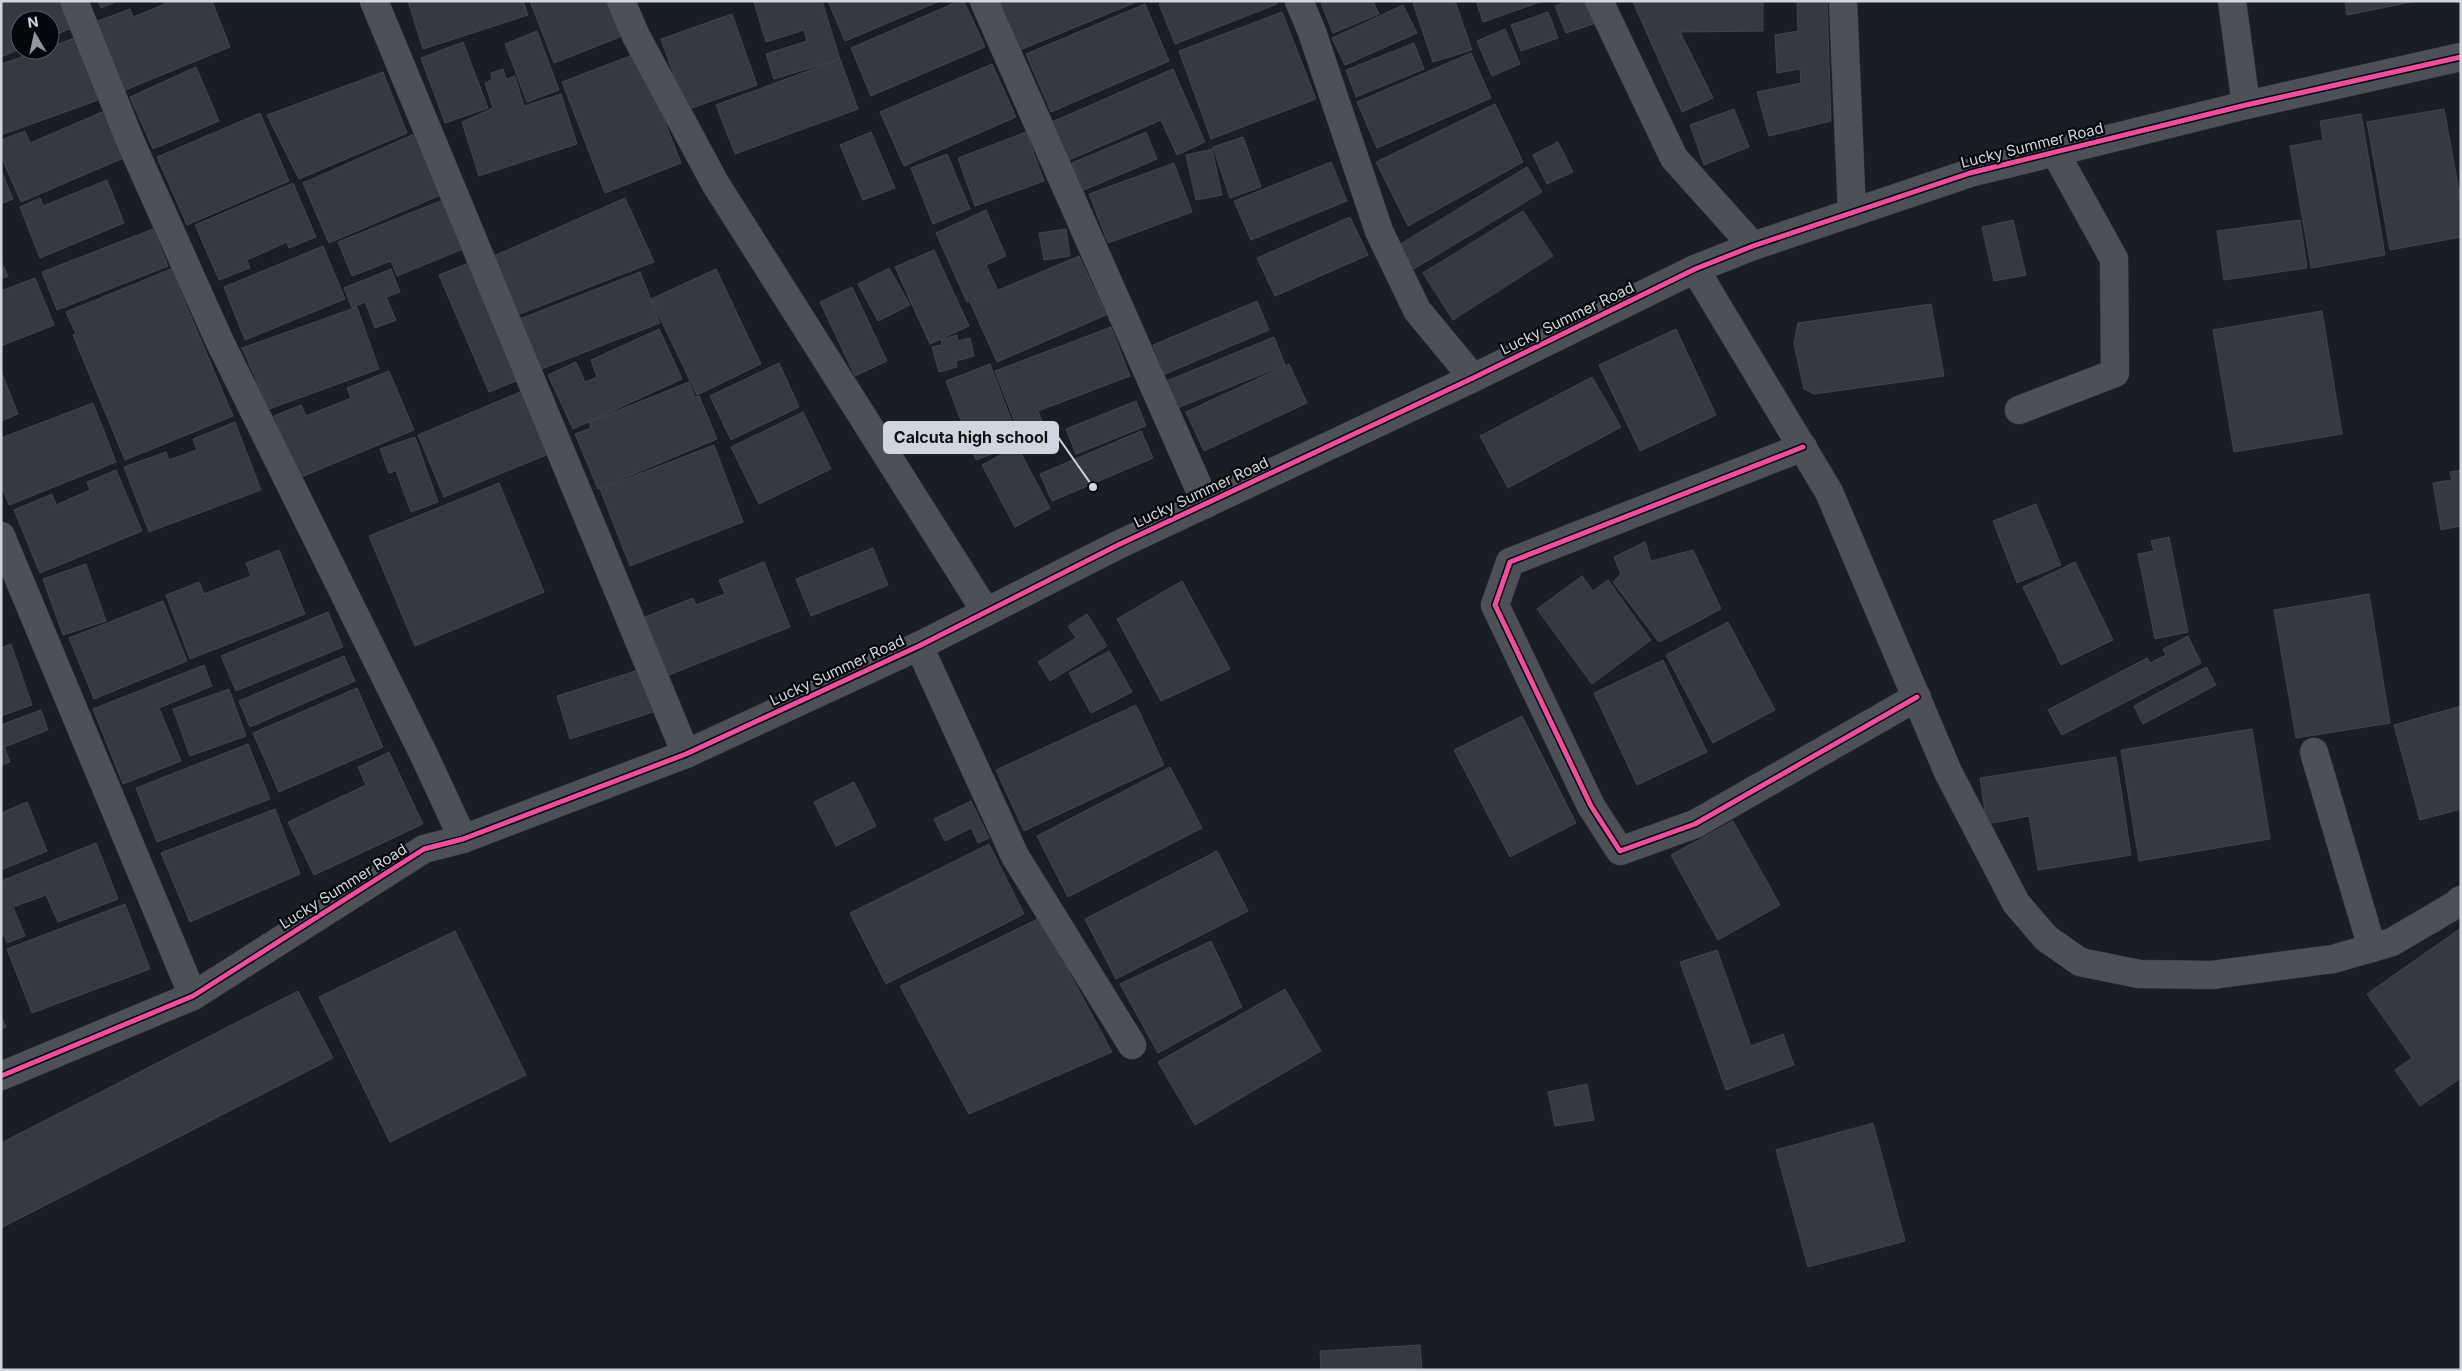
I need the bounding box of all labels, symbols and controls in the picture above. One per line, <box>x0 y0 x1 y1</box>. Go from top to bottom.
north arrow <box>10 10 60 60</box>
text: N <box>26 12 39 31</box>
street label: Lucky Summer Road <box>1959 118 2105 172</box>
street label: Lucky Summer Road <box>1497 277 1637 359</box>
callout: Calcuta high school <box>884 422 1058 453</box>
text: Calcuta high school <box>894 427 1048 447</box>
street label: Lucky Summer Road <box>1131 452 1271 532</box>
street label: Lucky Summer Road <box>767 630 907 710</box>
street label: Lucky Summer Road <box>276 839 410 933</box>

